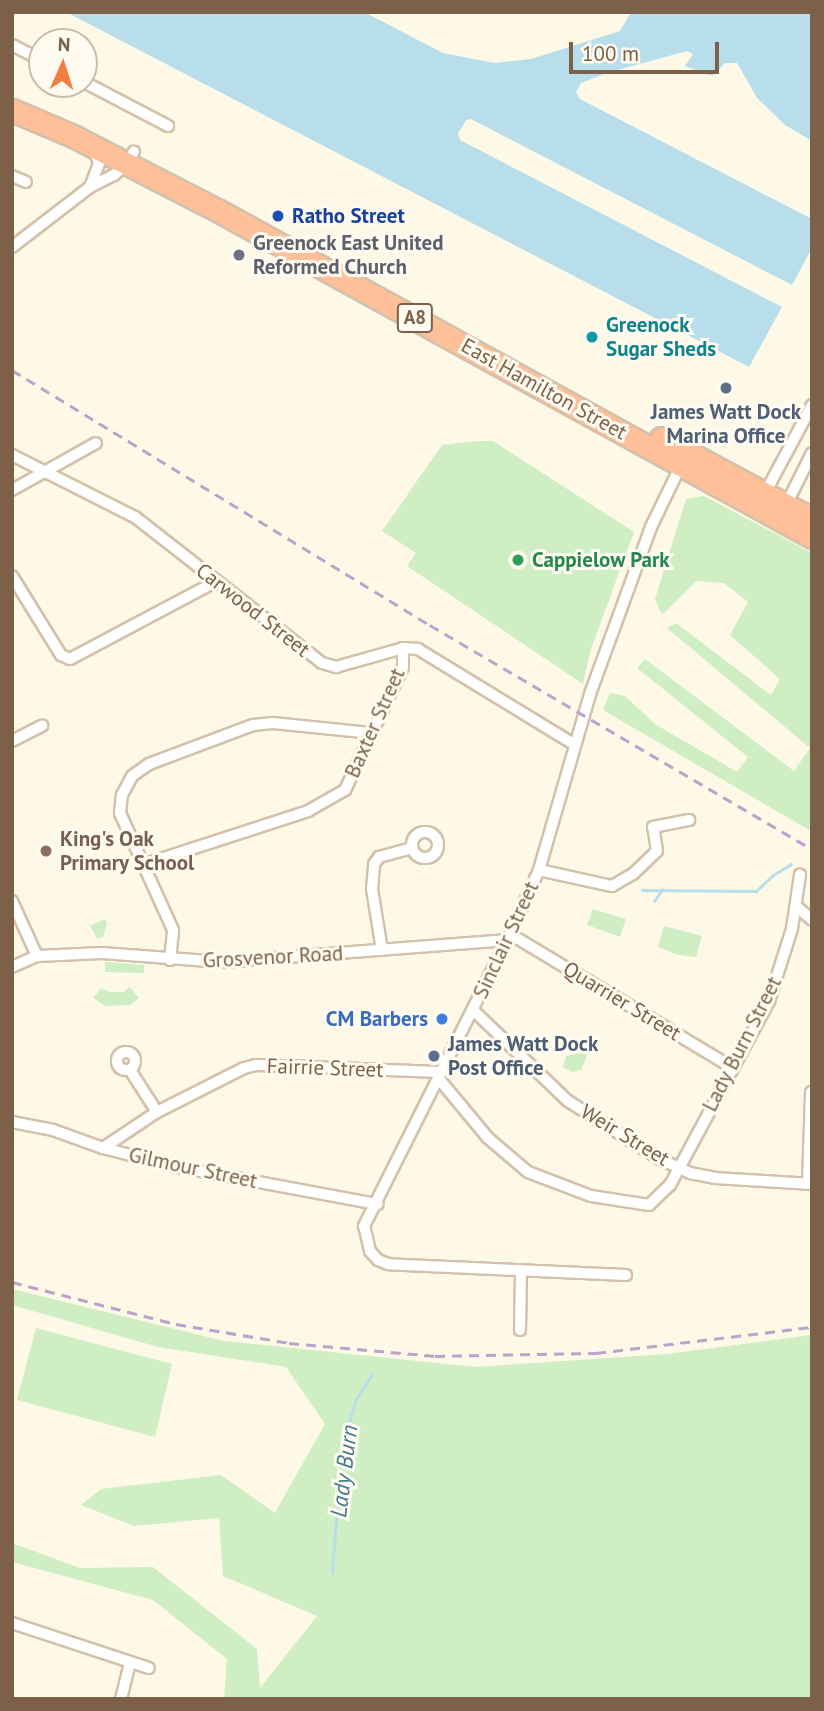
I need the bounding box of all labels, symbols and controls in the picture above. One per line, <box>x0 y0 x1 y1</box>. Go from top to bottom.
north arrow <box>28 28 98 98</box>
scale bar <box>572 28 722 72</box>
text: N <box>57 32 71 56</box>
text: 100 m <box>582 40 639 67</box>
place label: Ratho Street <box>292 203 405 229</box>
marker: Ratho Street <box>270 208 286 224</box>
place label: Greenock East United Reformed Church <box>253 230 444 280</box>
marker: Greenock East United Reformed Church <box>231 247 247 263</box>
road number: A8 <box>396 302 434 334</box>
place label: Greenock Sugar Sheds <box>606 312 716 362</box>
marker: Greenock Sugar Sheds <box>584 329 600 345</box>
street label: East Hamilton Street <box>457 333 631 445</box>
marker: James Watt Dock Marina Office <box>718 380 734 396</box>
place label: James Watt Dock Marina Office <box>651 399 801 449</box>
place label: Cappielow Park <box>532 547 670 573</box>
marker: Cappielow Park <box>510 552 526 568</box>
street label: Carwood Street <box>191 558 315 662</box>
street label: Baxter Street <box>340 664 410 782</box>
place label: King's Oak Primary School <box>60 826 195 876</box>
marker: King's Oak Primary School <box>38 843 54 859</box>
street label: Sinclair Street <box>468 877 544 1003</box>
street label: Grosvenor Road <box>202 941 344 973</box>
street label: Quarrier Street <box>558 956 686 1046</box>
street label: Lady Burn Street <box>697 972 787 1116</box>
place label: CM Barbers <box>326 1006 428 1032</box>
marker: CM Barbers <box>434 1011 450 1027</box>
place label: James Watt Dock Post Office <box>448 1031 599 1081</box>
marker: James Watt Dock Post Office <box>426 1048 442 1064</box>
street label: Fairrie Street <box>266 1053 384 1083</box>
street label: Weir Street <box>576 1099 674 1171</box>
street label: Gilmour Street <box>126 1142 260 1194</box>
water label: Lady Burn <box>325 1423 363 1519</box>

